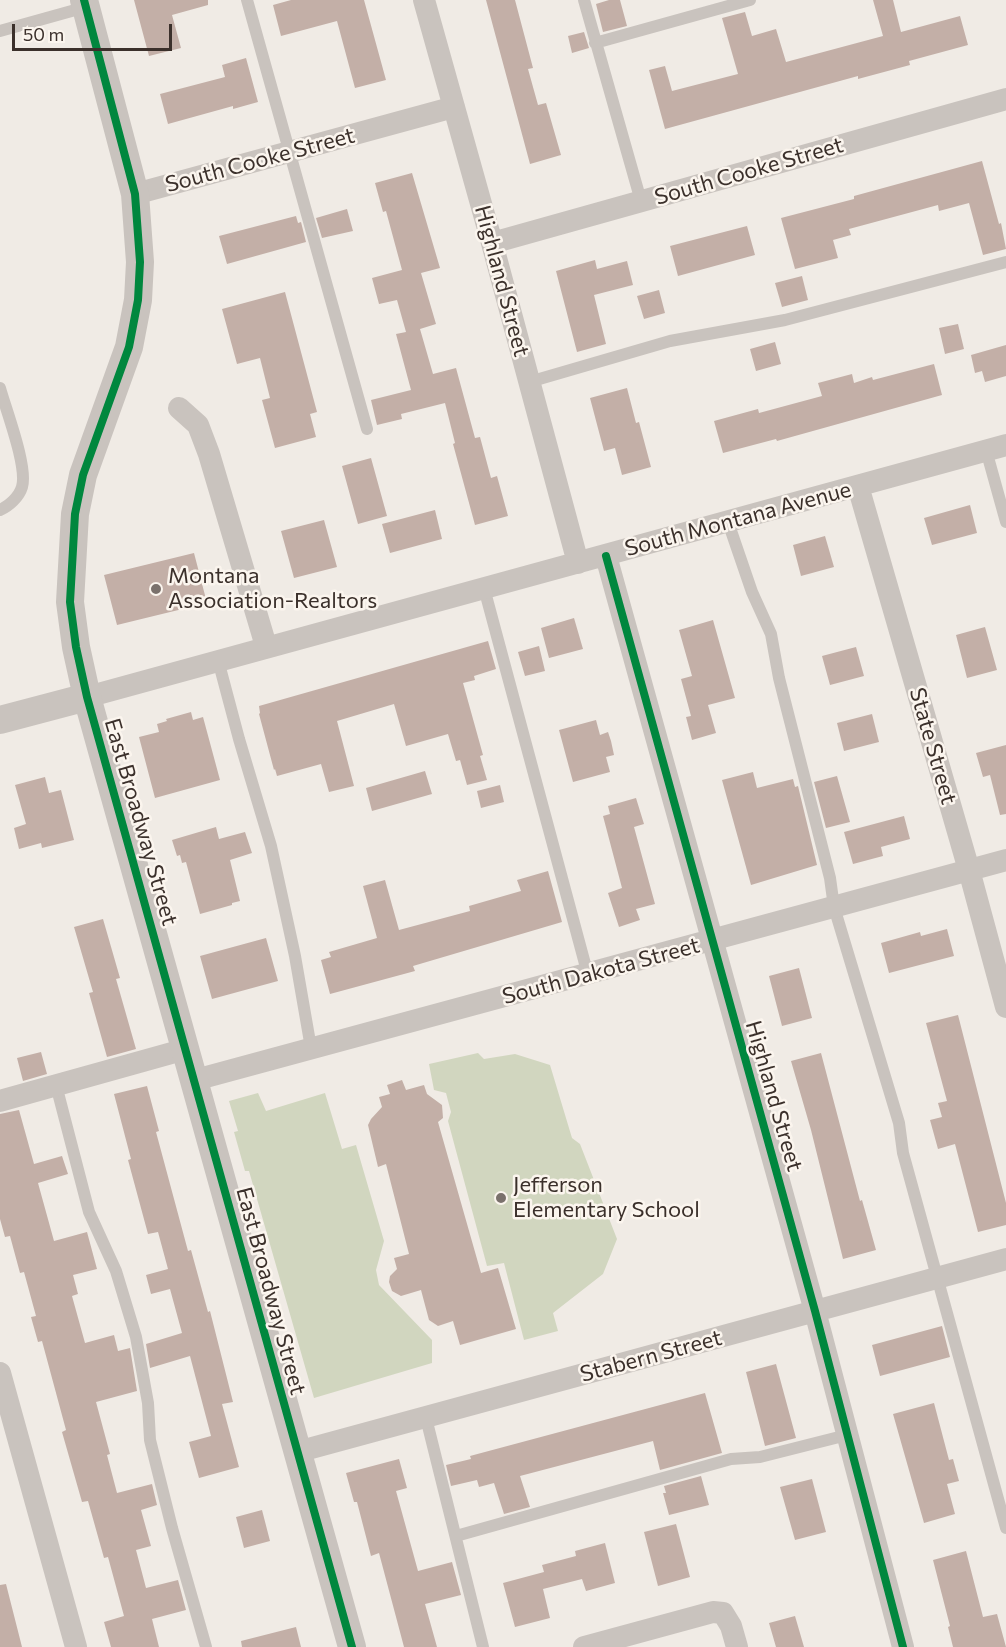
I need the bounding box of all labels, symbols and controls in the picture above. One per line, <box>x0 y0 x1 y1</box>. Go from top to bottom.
scale bar <box>15 12 176 50</box>
text: 50 m <box>23 23 64 45</box>
street label: South Cooke Street <box>162 122 358 198</box>
street label: South Cooke Street <box>652 131 846 211</box>
street label: Highland Street <box>469 202 535 360</box>
street label: South Montana Avenue <box>622 476 854 562</box>
place label: Montana Association-Realtors <box>168 563 377 614</box>
marker: Montana Association-Realtors <box>149 582 163 596</box>
street label: State Street <box>904 685 962 807</box>
street label: East Broadway Street <box>99 715 183 929</box>
street label: South Dakota Street <box>499 932 703 1010</box>
street label: Highland Street <box>740 1018 808 1174</box>
place label: Jefferson Elementary School <box>513 1172 700 1224</box>
street label: East Broadway Street <box>231 1184 311 1398</box>
marker: Jefferson Elementary School <box>494 1191 508 1205</box>
street label: Stabern Street <box>577 1324 725 1388</box>

